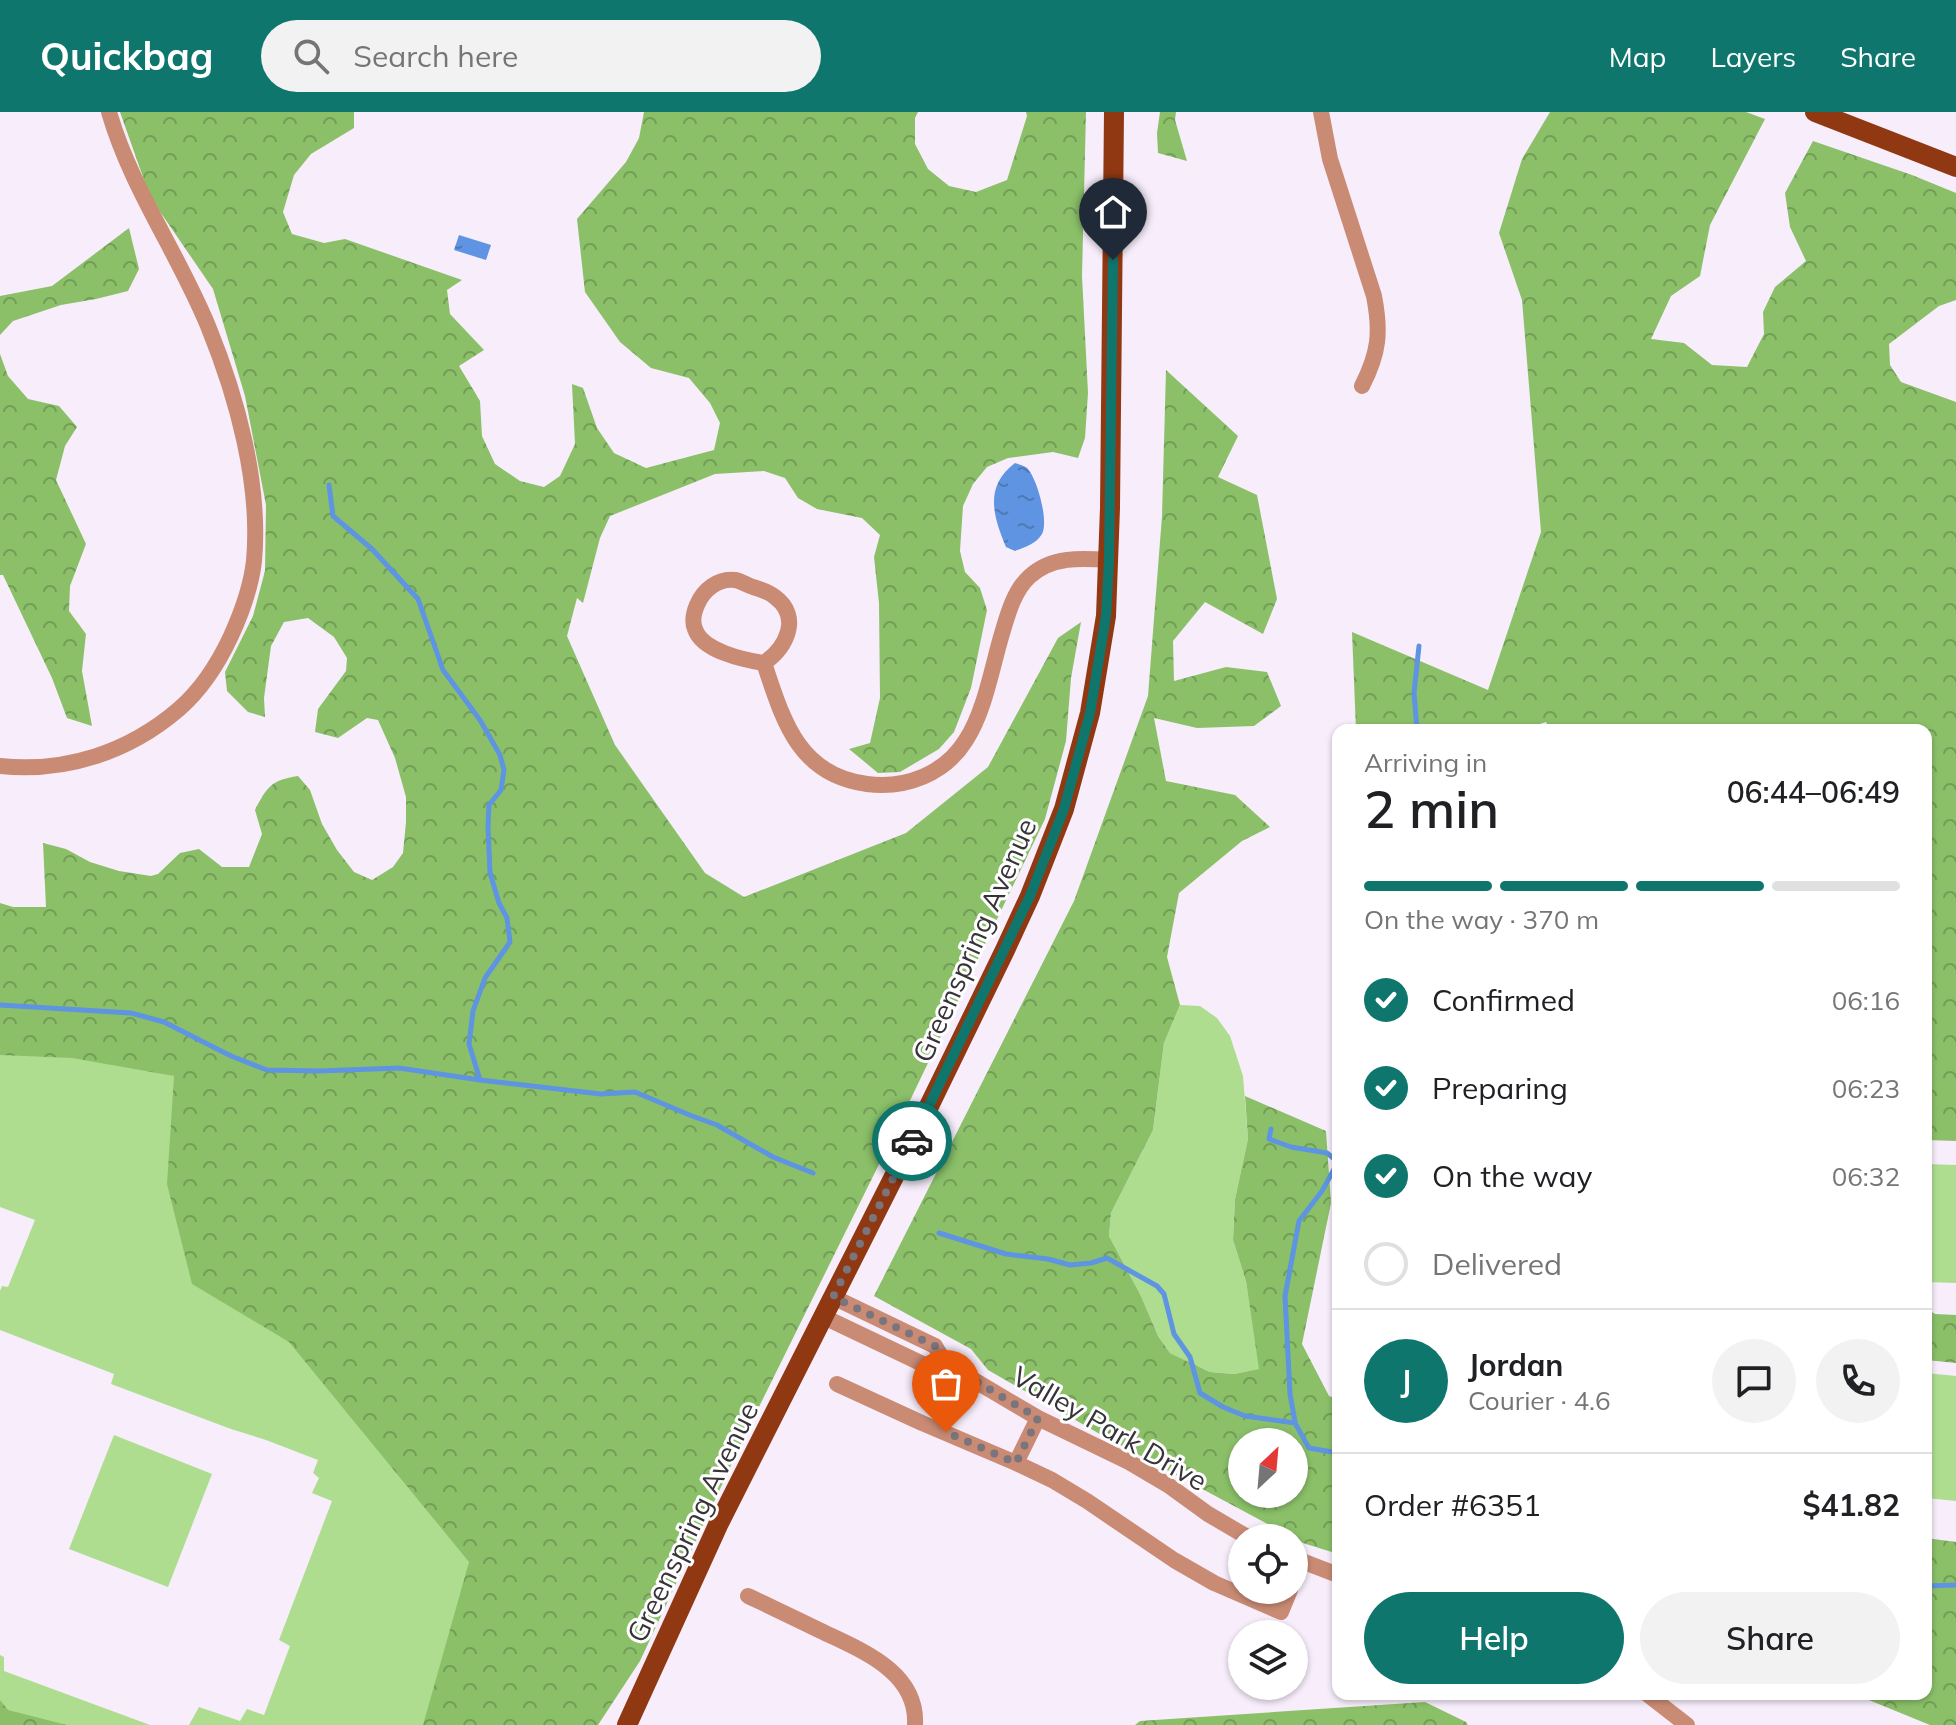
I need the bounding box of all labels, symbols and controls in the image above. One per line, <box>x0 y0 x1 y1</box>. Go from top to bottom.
search box <box>261 20 821 92</box>
text: Quickbag <box>40 32 213 80</box>
icon: search <box>289 34 333 78</box>
text: Search here <box>353 37 518 75</box>
text: Map <box>1609 39 1666 74</box>
text: Layers <box>1710 39 1796 74</box>
text: Share <box>1840 39 1916 74</box>
pin <box>1079 178 1147 260</box>
icon: home <box>1091 190 1135 234</box>
text: Arriving in <box>1364 746 1487 779</box>
text: 06:44–06:49 <box>1727 773 1900 811</box>
text: 2 min <box>1364 776 1499 841</box>
street label: Greenspring Avenue <box>905 813 1043 1067</box>
text: On the way · 370 m <box>1364 903 1599 936</box>
icon: check <box>1364 978 1408 1022</box>
text: Confirmed <box>1432 981 1575 1019</box>
text: 06:16 <box>1832 984 1900 1017</box>
icon: check <box>1364 1066 1408 1110</box>
text: Preparing <box>1432 1069 1568 1107</box>
text: 06:23 <box>1832 1072 1900 1105</box>
courier <box>872 1101 952 1181</box>
icon: car <box>890 1119 934 1163</box>
icon: check <box>1364 1154 1408 1198</box>
text: On the way <box>1432 1157 1592 1195</box>
text: 06:32 <box>1832 1160 1900 1193</box>
text: Delivered <box>1432 1245 1562 1283</box>
button: chat <box>1712 1339 1796 1423</box>
button: phone <box>1816 1339 1900 1423</box>
text: Jordan <box>1468 1346 1563 1384</box>
pin <box>912 1350 980 1432</box>
street label: Valley Park Drive <box>1006 1358 1214 1498</box>
icon: bag <box>924 1362 968 1406</box>
text: J <box>1401 1362 1411 1400</box>
text: Courier · 4.6 <box>1468 1384 1611 1417</box>
street label: Greenspring Avenue <box>619 1396 765 1648</box>
north arrow <box>1228 1428 1308 1508</box>
map controls <box>1228 1428 1308 1700</box>
text: Order #6351 <box>1364 1486 1541 1524</box>
text: $41.82 <box>1803 1486 1900 1524</box>
button: locate <box>1228 1524 1308 1604</box>
button: Help <box>1364 1592 1624 1684</box>
button: Share <box>1640 1592 1900 1684</box>
button: layers <box>1228 1620 1308 1700</box>

